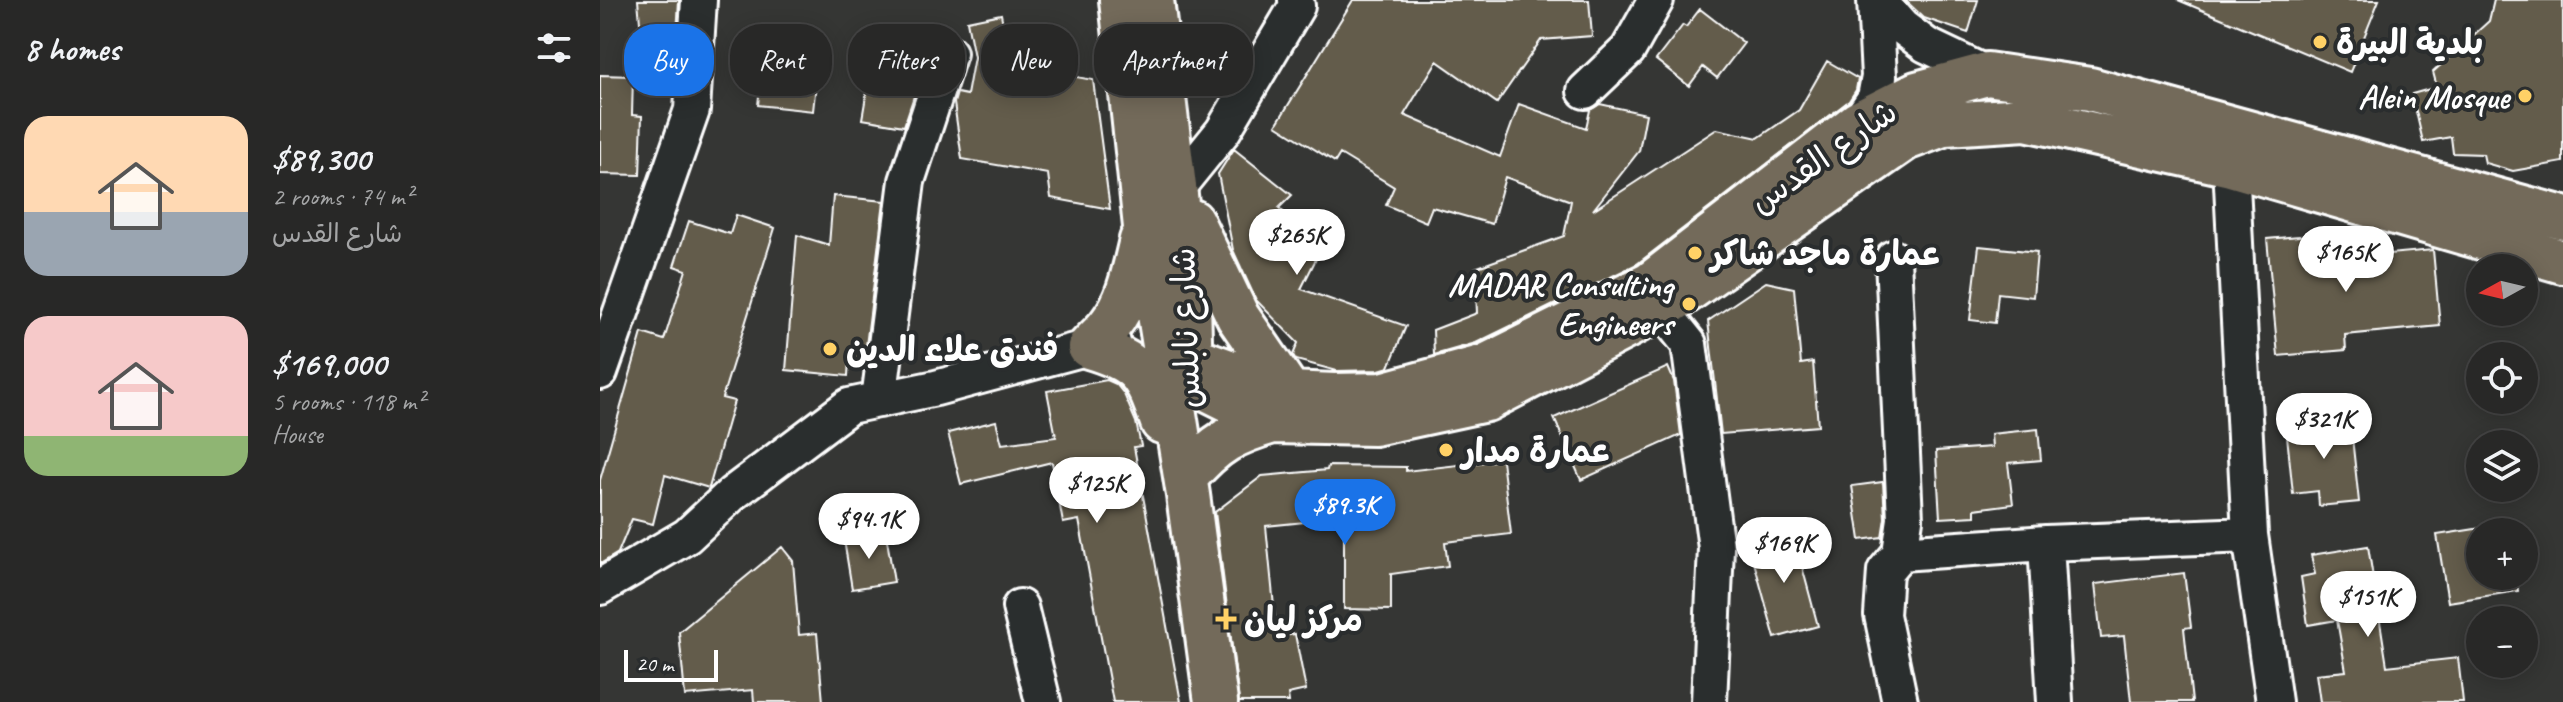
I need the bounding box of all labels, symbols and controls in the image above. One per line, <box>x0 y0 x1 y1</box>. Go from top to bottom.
place label: بلدية البيرة <box>2336 21 2483 64</box>
chip: Buy <box>624 24 714 96</box>
chip: Rent <box>730 24 832 96</box>
chip: Filters <box>848 24 965 96</box>
chip: New <box>981 24 1078 96</box>
chip: Apartment <box>1094 24 1253 96</box>
icon: filters <box>532 26 576 70</box>
text: 8 homes <box>24 27 120 70</box>
marker: بلدية البيرة <box>2311 33 2329 51</box>
place label: Alein Mosque <box>2358 75 2512 118</box>
marker: Alein Mosque <box>2516 87 2534 105</box>
street label: شارع القدس <box>1741 90 1907 225</box>
text: $89,300 <box>272 137 370 180</box>
icon: home <box>88 148 184 244</box>
text: 2 rooms · 74 m² <box>272 180 413 213</box>
pin: $265K <box>1241 209 1353 277</box>
text: شارع القدس <box>272 217 402 250</box>
text: $265K <box>1267 218 1327 251</box>
pin: $165K <box>2290 226 2402 294</box>
place label: عمارة ماجد شاكر <box>1708 232 1942 275</box>
text: $165K <box>2316 235 2376 268</box>
marker: عمارة ماجد شاكر <box>1686 244 1704 262</box>
street label: شارع نابلس <box>1161 247 1212 409</box>
north arrow <box>2466 254 2538 326</box>
map controls <box>2466 254 2538 678</box>
place label: MADAR Consulting Engineers <box>1448 263 1676 345</box>
marker: MADAR Consulting Engineers <box>1680 295 1698 313</box>
place label: فندق علاء الدين <box>846 328 1059 371</box>
marker: فندق علاء الدين <box>821 340 839 358</box>
text: $169,000 <box>272 342 386 385</box>
button: locate <box>2466 342 2538 414</box>
icon: home <box>88 348 184 444</box>
text: 5 rooms · 118 m² <box>272 385 424 418</box>
pin: $321K <box>2268 393 2380 461</box>
text: $321K <box>2294 402 2354 435</box>
text: House <box>272 418 323 451</box>
place label: عمارة مدار <box>1459 429 1612 472</box>
button: layers <box>2466 430 2538 502</box>
marker: عمارة مدار <box>1437 441 1455 459</box>
pin: $125K <box>1041 457 1153 525</box>
text: $125K <box>1067 466 1127 499</box>
pin: $89.3K <box>1280 479 1410 547</box>
text: $89.3K <box>1313 488 1377 521</box>
pin: $94.1K <box>804 493 934 561</box>
text: $94.1K <box>837 502 901 535</box>
pin: $169K <box>1728 517 1840 585</box>
button: + <box>2466 518 2538 590</box>
text: $169K <box>1754 526 1814 559</box>
pin: $151K <box>2312 571 2424 639</box>
text: $151K <box>2338 580 2398 613</box>
place label: مركز ليان <box>1244 598 1363 641</box>
button: − <box>2466 606 2538 678</box>
marker: مركز ليان <box>1215 608 1237 630</box>
scale bar <box>624 646 718 682</box>
text: 20 m <box>636 650 673 678</box>

